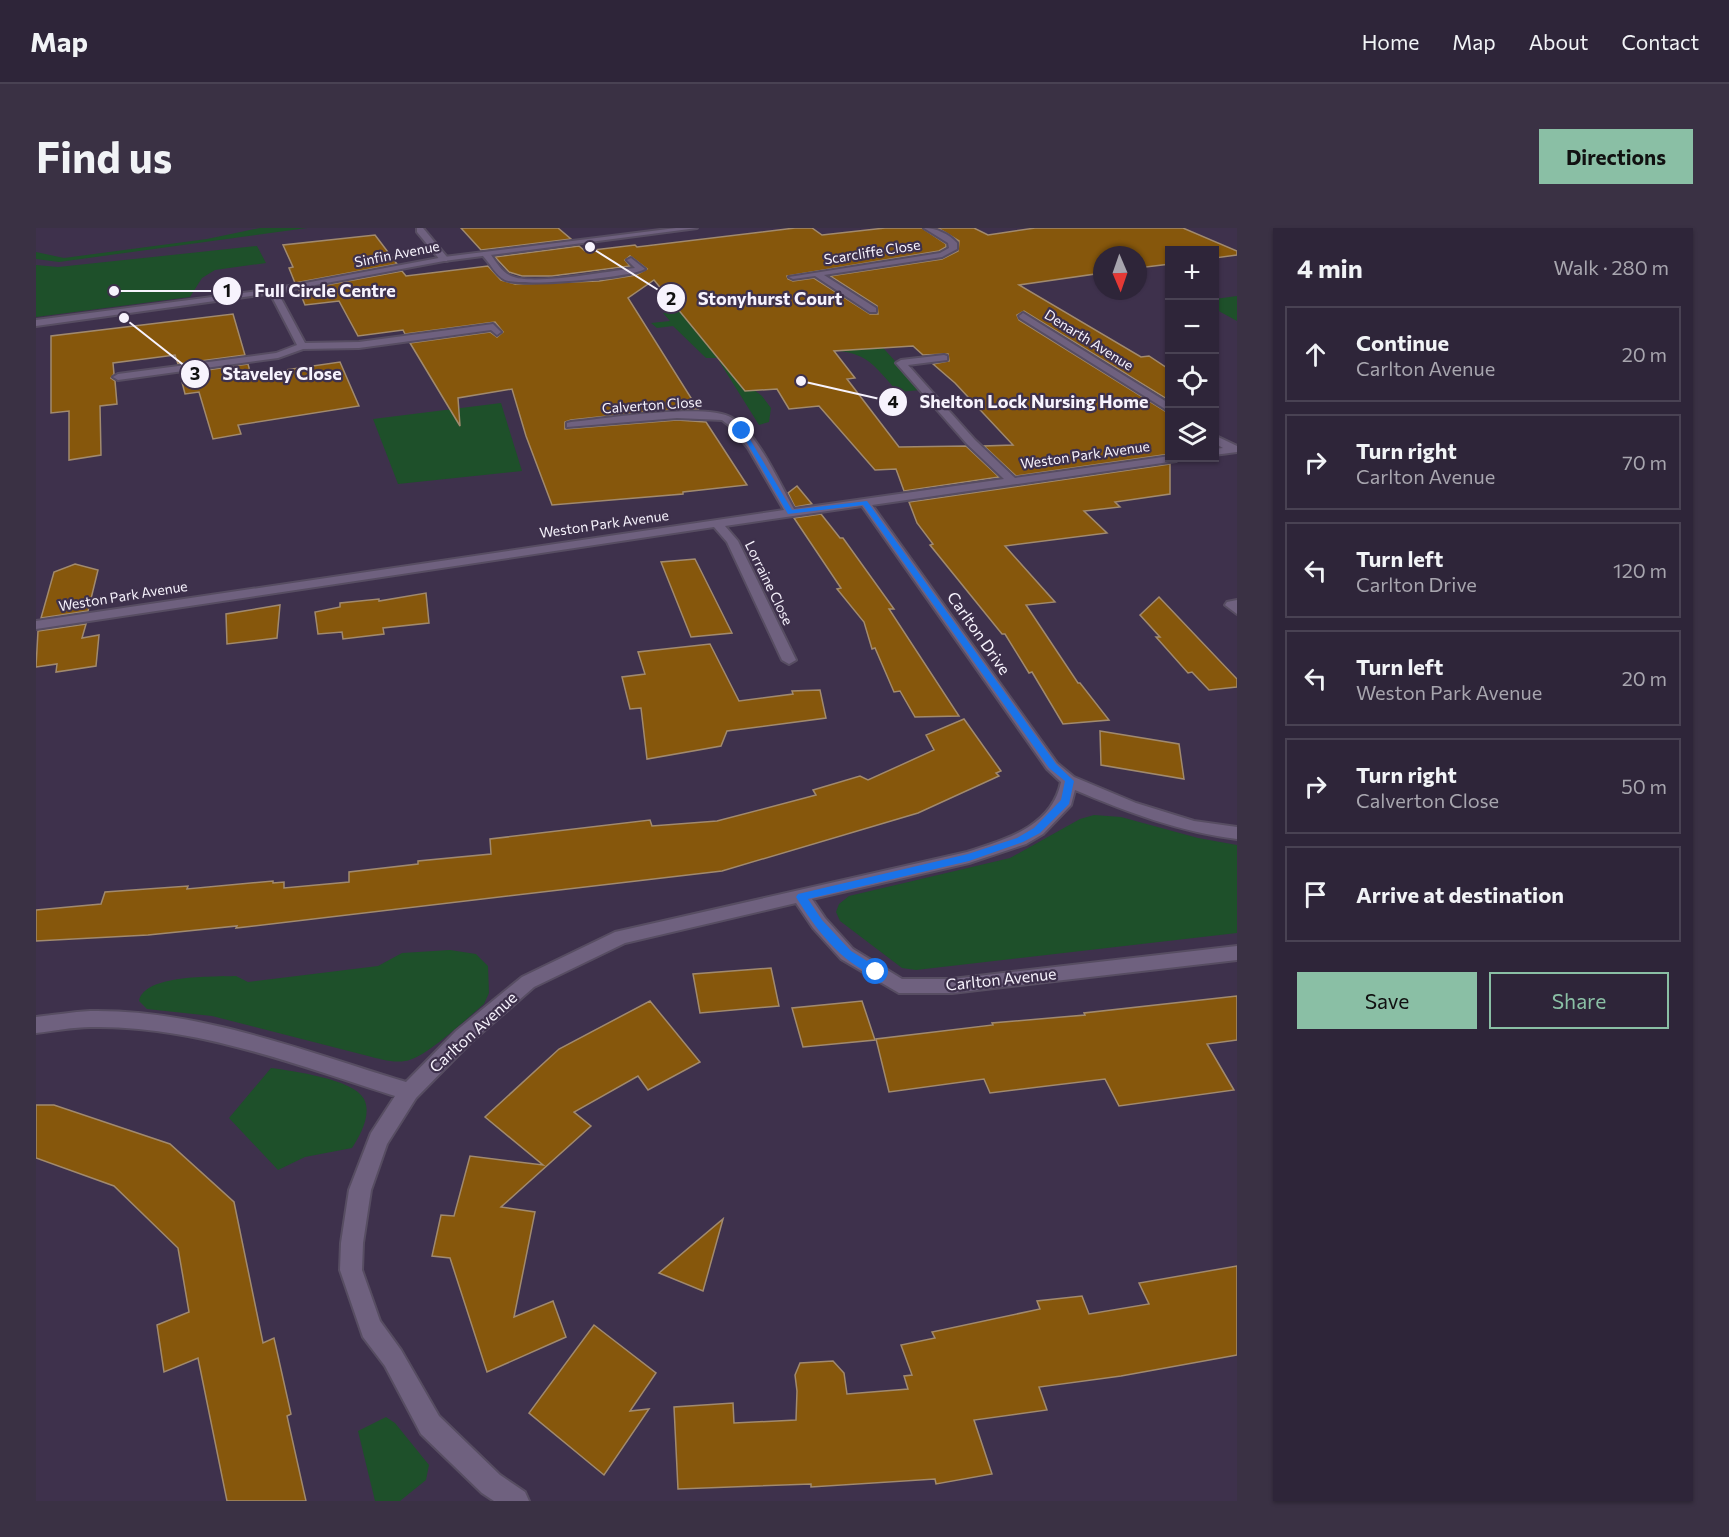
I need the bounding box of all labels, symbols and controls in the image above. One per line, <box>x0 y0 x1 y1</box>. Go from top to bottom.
text: Map <box>30 24 88 58</box>
text: Home <box>1362 29 1419 54</box>
text: Map <box>1452 29 1496 54</box>
text: About <box>1529 29 1588 54</box>
text: Contact <box>1621 29 1699 54</box>
button: Directions <box>1539 129 1693 184</box>
text: Find us <box>36 130 172 182</box>
street label: Scarcliffe Close <box>822 235 921 268</box>
street label: Sinfin Avenue <box>353 237 441 270</box>
north arrow <box>1093 246 1147 300</box>
map controls <box>1165 246 1219 462</box>
button: + <box>1165 246 1219 300</box>
text: 4 min <box>1297 252 1363 283</box>
text: Walk · 280 m <box>1553 255 1669 279</box>
callout: Full Circle Centre <box>212 273 408 309</box>
text: 1 <box>223 279 231 301</box>
text: Full Circle Centre <box>254 279 396 301</box>
callout: Stonyhurst Court <box>656 280 854 316</box>
text: 2 <box>666 287 676 309</box>
text: Stonyhurst Court <box>698 287 843 309</box>
button: − <box>1165 300 1219 354</box>
street label: Denarth Avenue <box>1042 305 1137 374</box>
text: Continue <box>1356 329 1449 356</box>
icon: ahead <box>1299 338 1332 371</box>
text: 20 m <box>1622 342 1667 366</box>
button: locate <box>1165 354 1219 408</box>
callout: Staveley Close <box>180 356 354 392</box>
text: Carlton Avenue <box>1356 356 1495 380</box>
text: 3 <box>190 362 200 384</box>
text: Staveley Close <box>222 362 342 384</box>
callout: Shelton Lock Nursing Home <box>878 384 1161 420</box>
text: 4 <box>887 390 899 412</box>
text: Shelton Lock Nursing Home <box>920 390 1148 412</box>
street label: Calverton Close <box>601 393 703 416</box>
button: layers <box>1165 408 1219 462</box>
route end <box>728 417 754 443</box>
street label: Weston Park Avenue <box>1019 437 1151 472</box>
text: Turn right <box>1356 437 1457 464</box>
icon: right <box>1299 446 1332 479</box>
text: 70 m <box>1622 450 1667 474</box>
text: Carlton Avenue <box>1356 464 1495 488</box>
street label: Weston Park Avenue <box>538 506 670 541</box>
street label: Lorraine Close <box>742 538 797 628</box>
text: Turn left <box>1356 545 1443 572</box>
icon: left <box>1299 554 1332 587</box>
text: 120 m <box>1613 558 1667 582</box>
text: Carlton Drive <box>1356 572 1477 596</box>
street label: Weston Park Avenue <box>57 577 189 614</box>
street label: Carlton Drive <box>944 588 1015 678</box>
text: Turn left <box>1356 653 1443 680</box>
icon: left <box>1299 662 1332 695</box>
text: 20 m <box>1622 666 1667 690</box>
text: Weston Park Avenue <box>1356 680 1542 704</box>
text: Turn right <box>1356 761 1457 788</box>
icon: right <box>1299 770 1332 803</box>
text: 50 m <box>1621 774 1667 798</box>
text: Calverton Close <box>1356 788 1499 812</box>
icon: arrive <box>1299 878 1332 911</box>
text: Arrive at destination <box>1356 881 1564 908</box>
route start <box>862 958 888 984</box>
street label: Carlton Avenue <box>945 963 1057 994</box>
button: Save <box>1297 972 1477 1029</box>
button: Share <box>1489 972 1669 1029</box>
street label: Carlton Avenue <box>425 987 520 1076</box>

